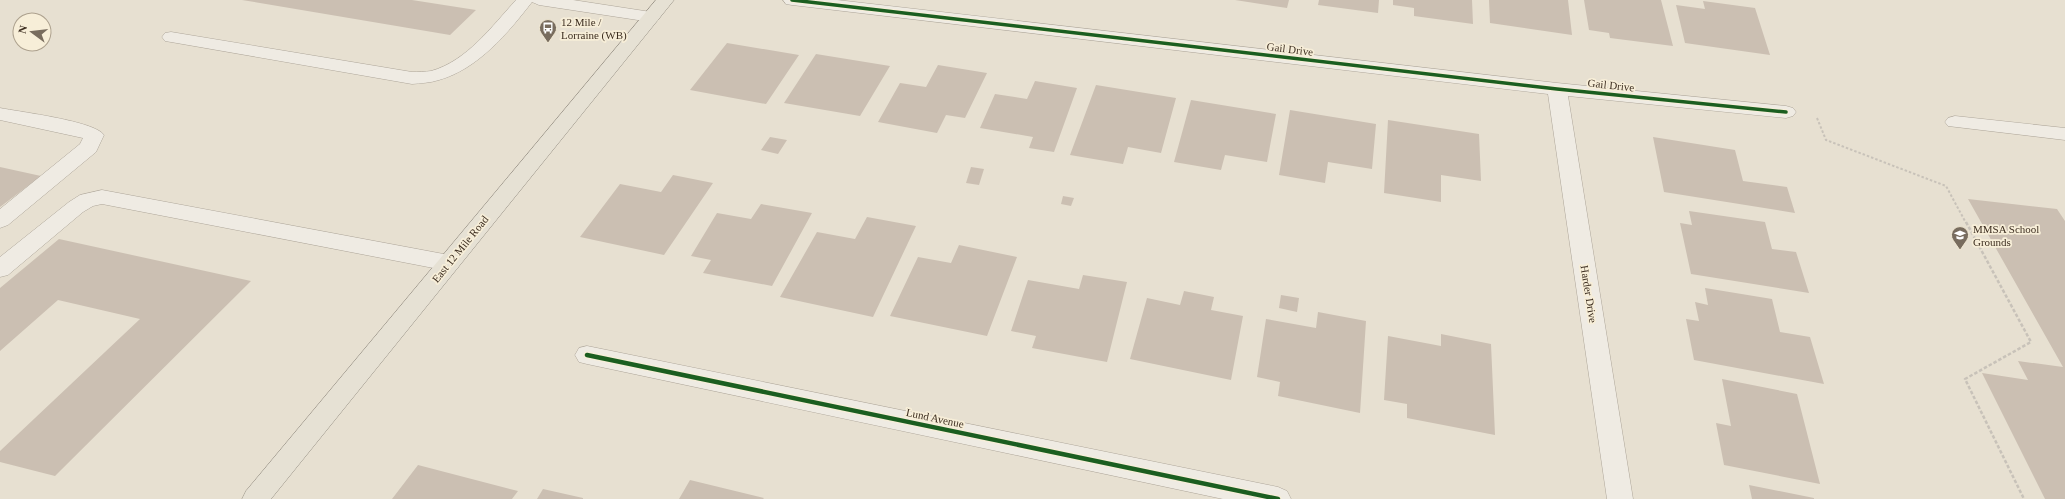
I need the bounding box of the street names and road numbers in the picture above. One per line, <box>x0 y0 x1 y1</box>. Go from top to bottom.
street label: Gail Drive <box>1266 40 1314 58</box>
street label: Gail Drive <box>1587 77 1635 93</box>
street label: East 12 Mile Road <box>429 213 491 285</box>
street label: Harder Drive <box>1579 264 1600 324</box>
street label: Lund Avenue <box>905 406 965 430</box>

